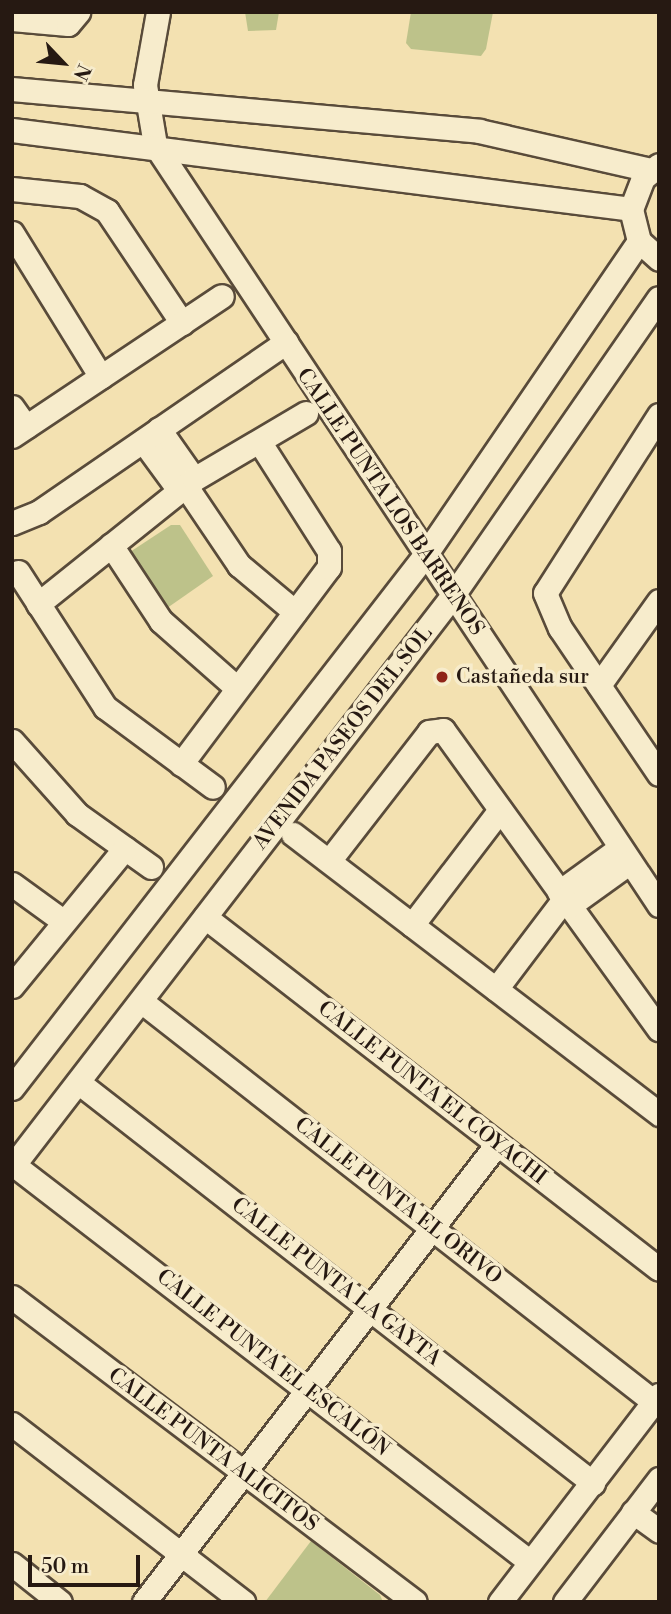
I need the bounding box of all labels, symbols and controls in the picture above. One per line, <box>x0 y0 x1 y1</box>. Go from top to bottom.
north arrow <box>28 28 98 98</box>
text: N <box>68 60 96 84</box>
street label: CALLE PUNTA LOS BARRENOS <box>291 364 489 640</box>
street label: AVENIDA PASEOS DEL SOL <box>248 621 438 855</box>
place label: Castañeda sur <box>456 664 589 690</box>
marker: Castañeda sur <box>434 669 450 685</box>
street label: CALLE PUNTA EL COYACHI <box>313 996 551 1190</box>
street label: CALLE PUNTA EL ORIVO <box>289 1112 507 1290</box>
street label: CALLE PUNTA LA GAYTA <box>226 1192 446 1372</box>
street label: CALLE PUNTA EL ESCALÓN <box>151 1264 395 1462</box>
street label: CALLE PUNTA ALICITOS <box>103 1363 323 1537</box>
scale bar <box>32 1540 144 1584</box>
text: 50 m <box>41 1554 89 1580</box>

